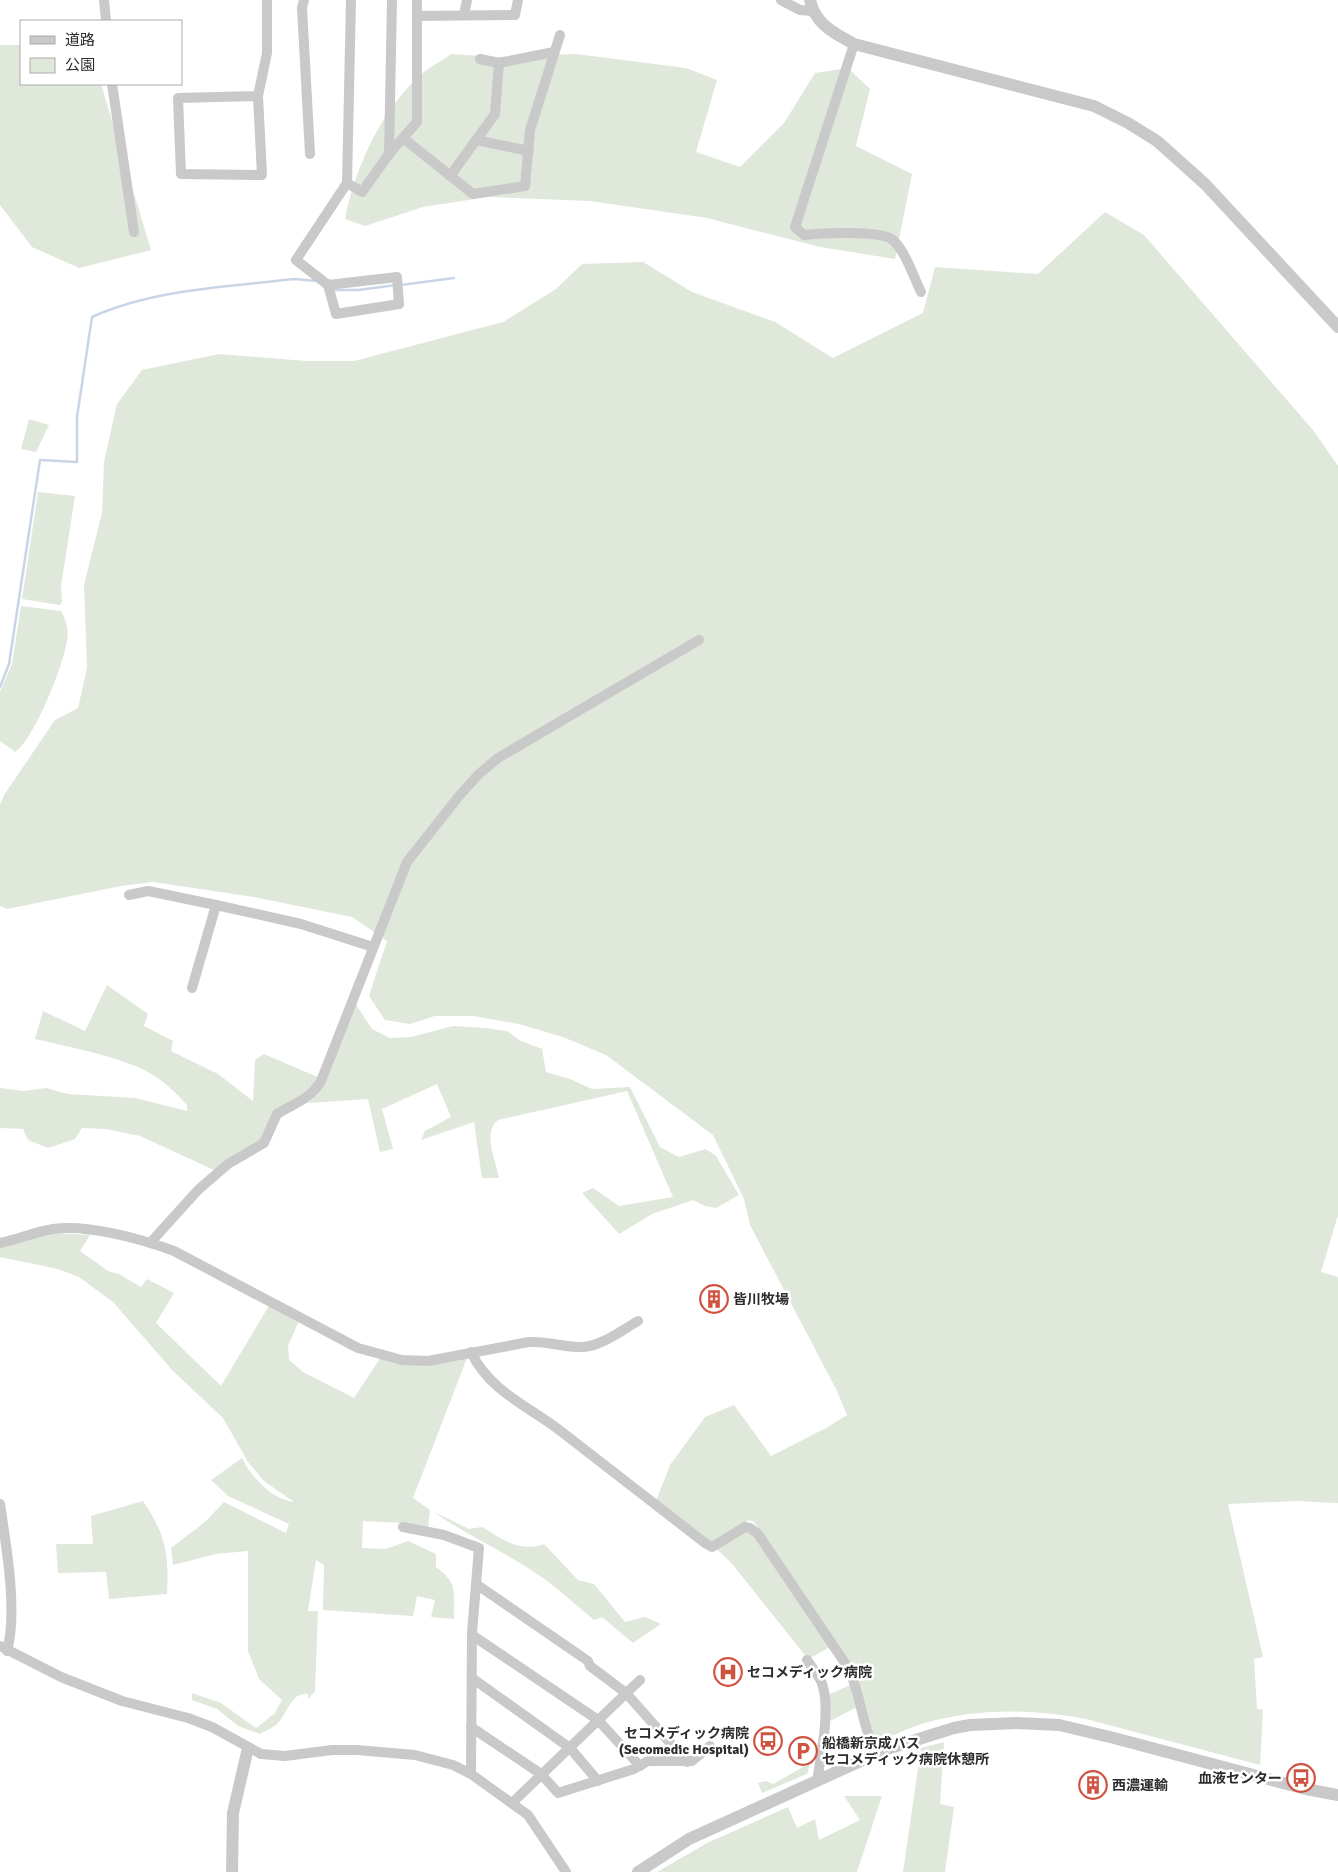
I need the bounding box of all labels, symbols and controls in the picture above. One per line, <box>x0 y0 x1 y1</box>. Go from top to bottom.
legend <box>20 20 182 85</box>
text: 道路 <box>65 31 95 49</box>
text: 公園 <box>65 56 95 74</box>
building icon: 皆川牧場 <box>699 1284 729 1314</box>
place label: 皆川牧場 <box>733 1291 789 1308</box>
hospital icon: セコメディック病院 <box>713 1657 743 1687</box>
place label: セコメディック病院 <box>747 1664 872 1681</box>
place label: セコメディック病院 (Secomedic Hospital) <box>619 1725 749 1758</box>
bus stop icon: セコメディック病院 (Secomedic Hospital) <box>753 1726 783 1756</box>
place label: 船橋新京成バス セコメディック病院休憩所 <box>822 1735 989 1768</box>
parking icon: 船橋新京成バス セコメディック病院休憩所 <box>788 1736 818 1766</box>
bus stop icon: 血液センター <box>1286 1763 1316 1793</box>
building icon: 西濃運輸 <box>1078 1770 1108 1800</box>
place label: 血液センター <box>1198 1770 1282 1787</box>
place label: 西濃運輸 <box>1112 1777 1168 1794</box>

